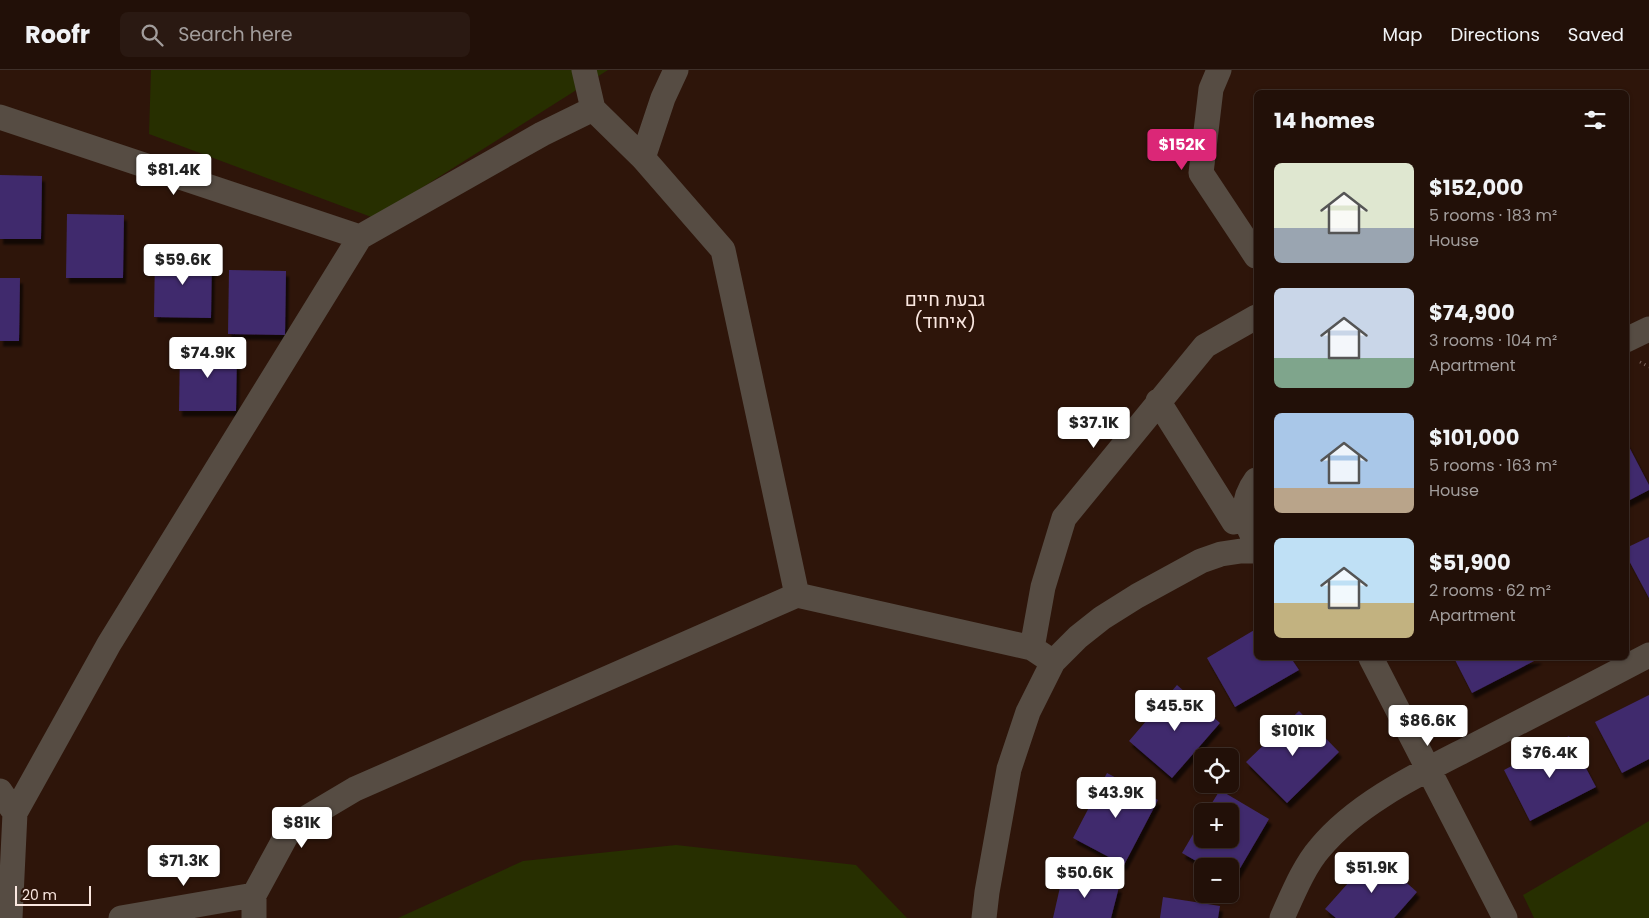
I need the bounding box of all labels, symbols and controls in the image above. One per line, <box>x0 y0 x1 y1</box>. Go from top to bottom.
search box <box>120 12 470 57</box>
text: Roofr <box>25 18 90 51</box>
icon: search <box>138 21 166 49</box>
text: Search here <box>178 21 293 48</box>
text: Map <box>1383 22 1422 47</box>
text: Directions <box>1450 22 1540 47</box>
text: Saved <box>1568 22 1624 47</box>
text: 14 homes <box>1274 106 1375 135</box>
icon: filters <box>1581 106 1609 134</box>
pin: $152K <box>1147 128 1217 171</box>
text: $152K <box>1158 133 1206 156</box>
pin: $81.4K <box>133 154 215 196</box>
text: $81.4K <box>147 158 201 181</box>
text: $152,000 <box>1429 173 1523 202</box>
icon: home <box>1314 183 1374 243</box>
text: 5 rooms · 183 m² <box>1429 204 1557 227</box>
text: House <box>1429 229 1479 252</box>
pin: $59.6K <box>142 244 224 286</box>
text: $59.6K <box>155 248 211 271</box>
district label: גבעת חיים (איחוד) <box>905 286 985 335</box>
text: $74,900 <box>1429 298 1515 327</box>
icon: home <box>1314 308 1374 368</box>
text: 3 rooms · 104 m² <box>1429 329 1557 352</box>
pin: $74.9K <box>167 336 249 379</box>
text: $74.9K <box>180 341 236 364</box>
text: Apartment <box>1429 354 1516 377</box>
pin: $37.1K <box>1053 406 1135 449</box>
text: $37.1K <box>1069 411 1119 434</box>
text: $101,000 <box>1429 423 1519 452</box>
icon: home <box>1314 433 1374 493</box>
text: 5 rooms · 163 m² <box>1429 454 1557 477</box>
text: House <box>1429 479 1479 502</box>
text: $51,900 <box>1429 548 1511 577</box>
icon: home <box>1314 558 1374 618</box>
text: 2 rooms · 62 m² <box>1429 579 1551 602</box>
text: Apartment <box>1429 604 1516 627</box>
pin: $45.5K <box>1134 690 1216 732</box>
text: $45.5K <box>1146 694 1204 717</box>
pin: $86.6K <box>1387 704 1469 747</box>
text: $86.6K <box>1400 709 1456 732</box>
pin: $101K <box>1258 714 1328 757</box>
text: $101K <box>1271 719 1315 742</box>
pin: $76.4K <box>1509 736 1591 779</box>
text: $76.4K <box>1522 741 1578 764</box>
map controls <box>1194 748 1239 903</box>
button: locate <box>1194 748 1239 793</box>
pin: $43.9K <box>1075 776 1157 819</box>
text: $43.9K <box>1088 781 1144 804</box>
button: + <box>1194 803 1239 848</box>
pin: $81K <box>272 806 332 849</box>
text: $81K <box>283 811 321 834</box>
pin: $71.3K <box>143 844 225 887</box>
text: $71.3K <box>159 849 209 872</box>
pin: $51.9K <box>1331 852 1413 894</box>
pin: $50.6K <box>1044 856 1126 899</box>
text: $51.9K <box>1346 856 1398 879</box>
button: − <box>1194 858 1239 903</box>
text: $50.6K <box>1056 861 1114 884</box>
scale bar <box>15 883 91 906</box>
text: 20 m <box>22 885 57 905</box>

